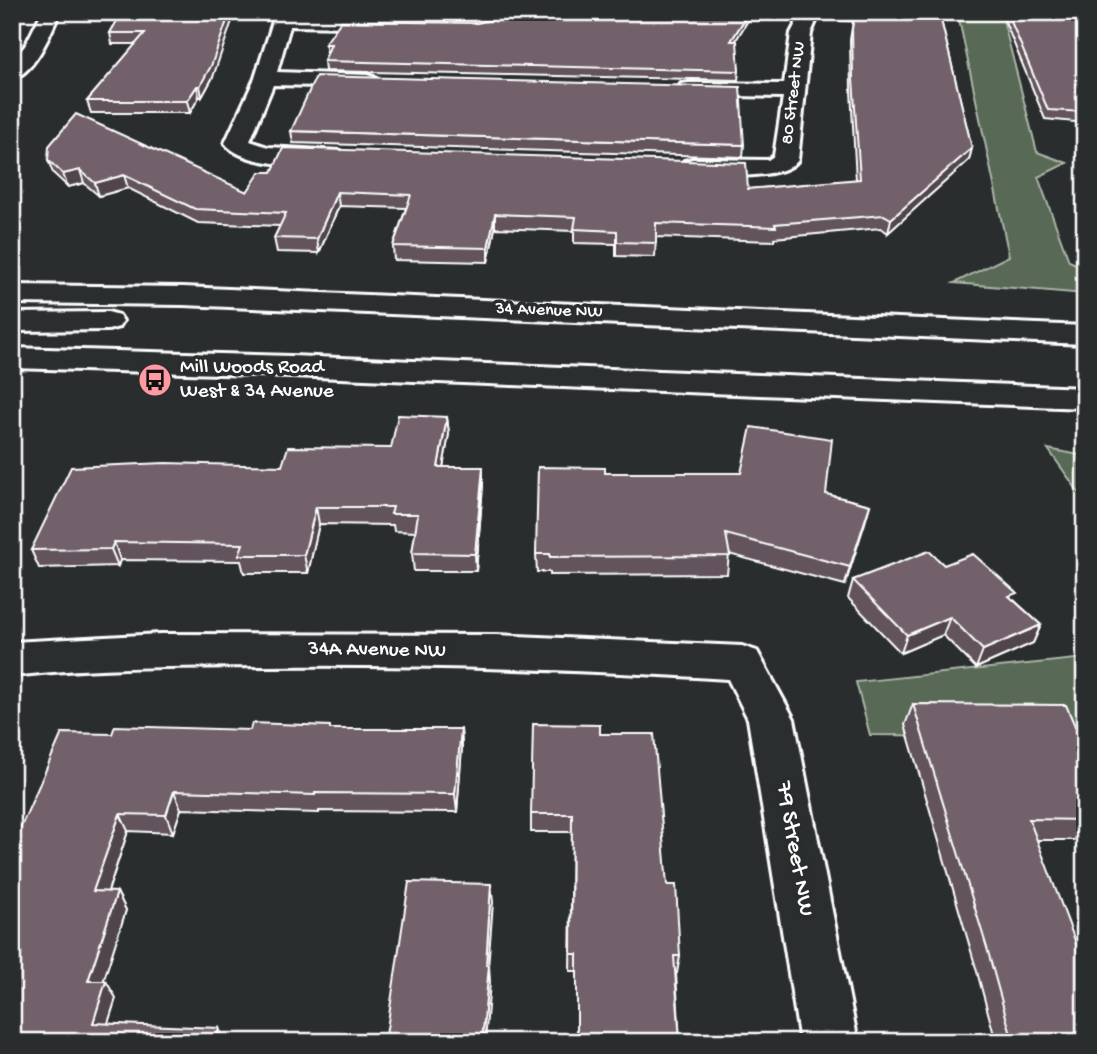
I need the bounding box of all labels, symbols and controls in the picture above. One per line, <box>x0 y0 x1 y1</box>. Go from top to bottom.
street label: 80 Street NW <box>777 40 811 146</box>
street label: 34 Avenue NW <box>494 299 603 323</box>
place label: Mill Woods Road West & 34 Avenue <box>180 356 335 405</box>
bus stop icon: Mill Woods Road West & 34 Avenue <box>136 361 174 399</box>
street label: 34A Avenue NW <box>307 637 446 665</box>
street label: 79 Street NW <box>768 779 820 918</box>

